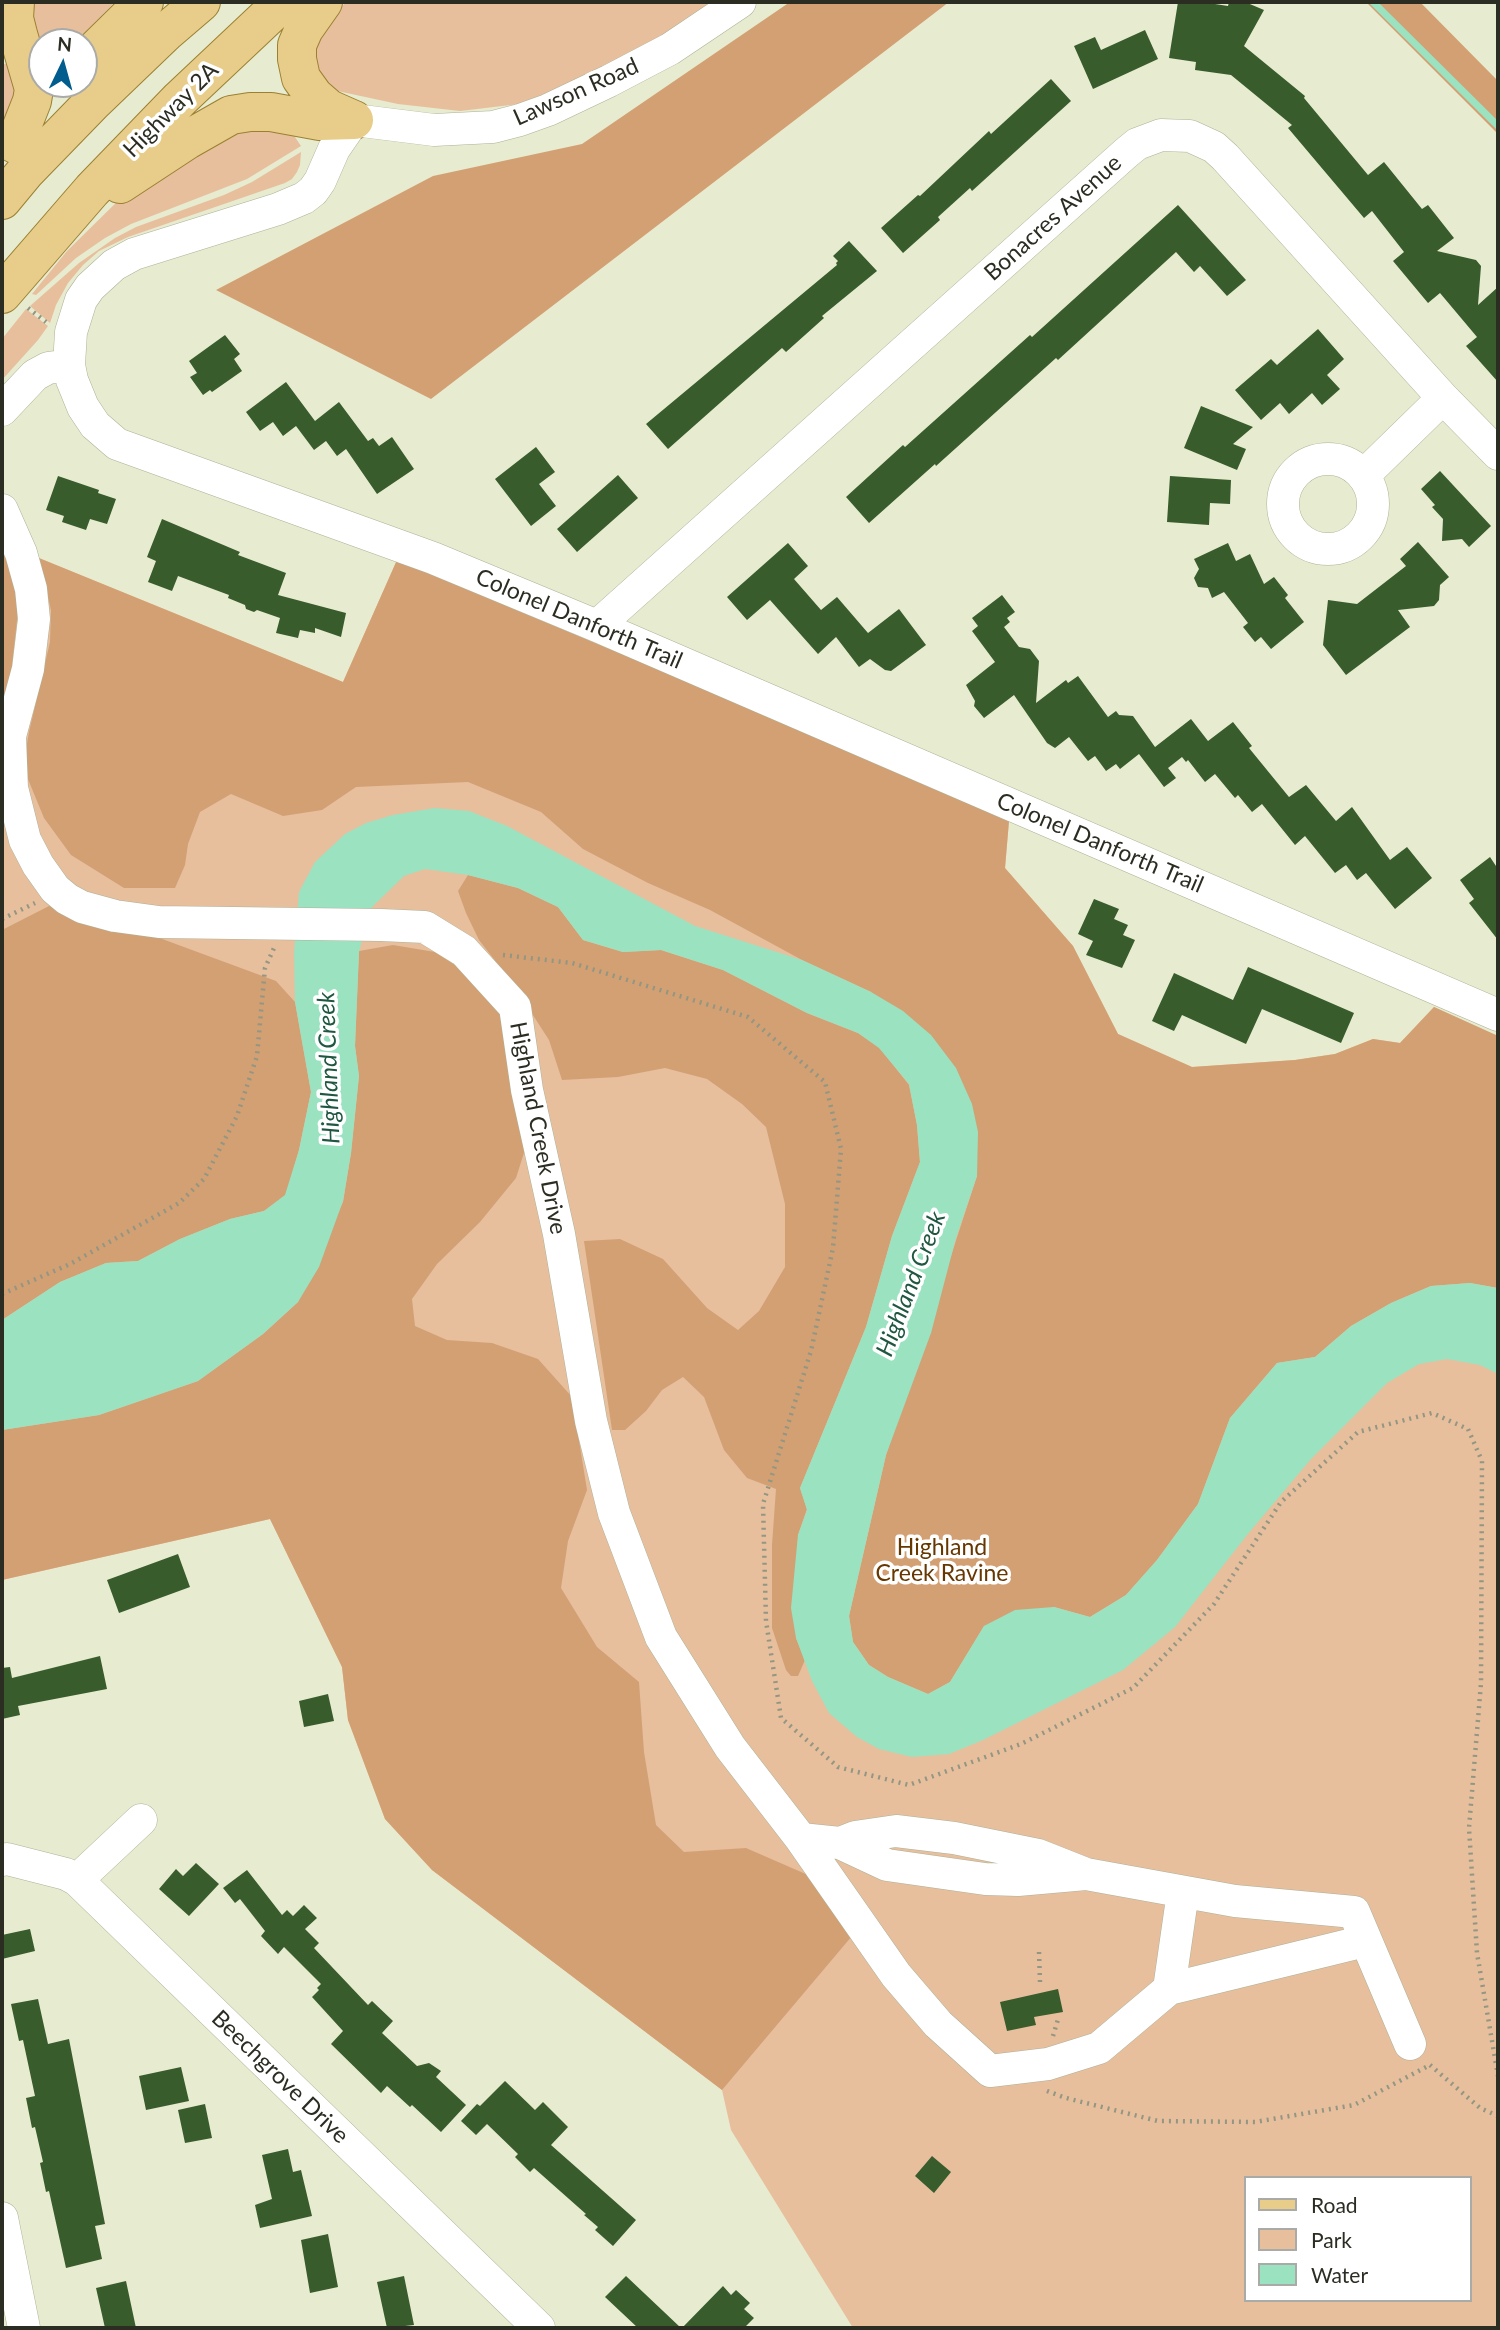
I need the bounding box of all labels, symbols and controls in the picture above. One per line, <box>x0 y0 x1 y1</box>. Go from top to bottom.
north arrow <box>28 28 98 98</box>
text: N <box>56 31 73 56</box>
street label: Lawson Road <box>509 52 643 132</box>
street label: Highway 2A <box>118 57 224 163</box>
street label: Bonacres Avenue <box>979 149 1127 287</box>
street label: Colonel Danforth Trail <box>471 563 687 675</box>
street label: Colonel Danforth Trail <box>992 787 1208 899</box>
water label: Highland Creek <box>312 991 346 1145</box>
street label: Highland Creek Drive <box>504 1019 572 1237</box>
water label: Highland Creek <box>870 1208 952 1360</box>
park label: Highland Creek Ravine <box>876 1534 1008 1588</box>
street label: Beechgrove Drive <box>206 2005 354 2149</box>
legend <box>1244 2176 1472 2302</box>
text: Road <box>1311 2192 1358 2217</box>
text: Park <box>1311 2227 1352 2252</box>
text: Water <box>1311 2262 1368 2287</box>

